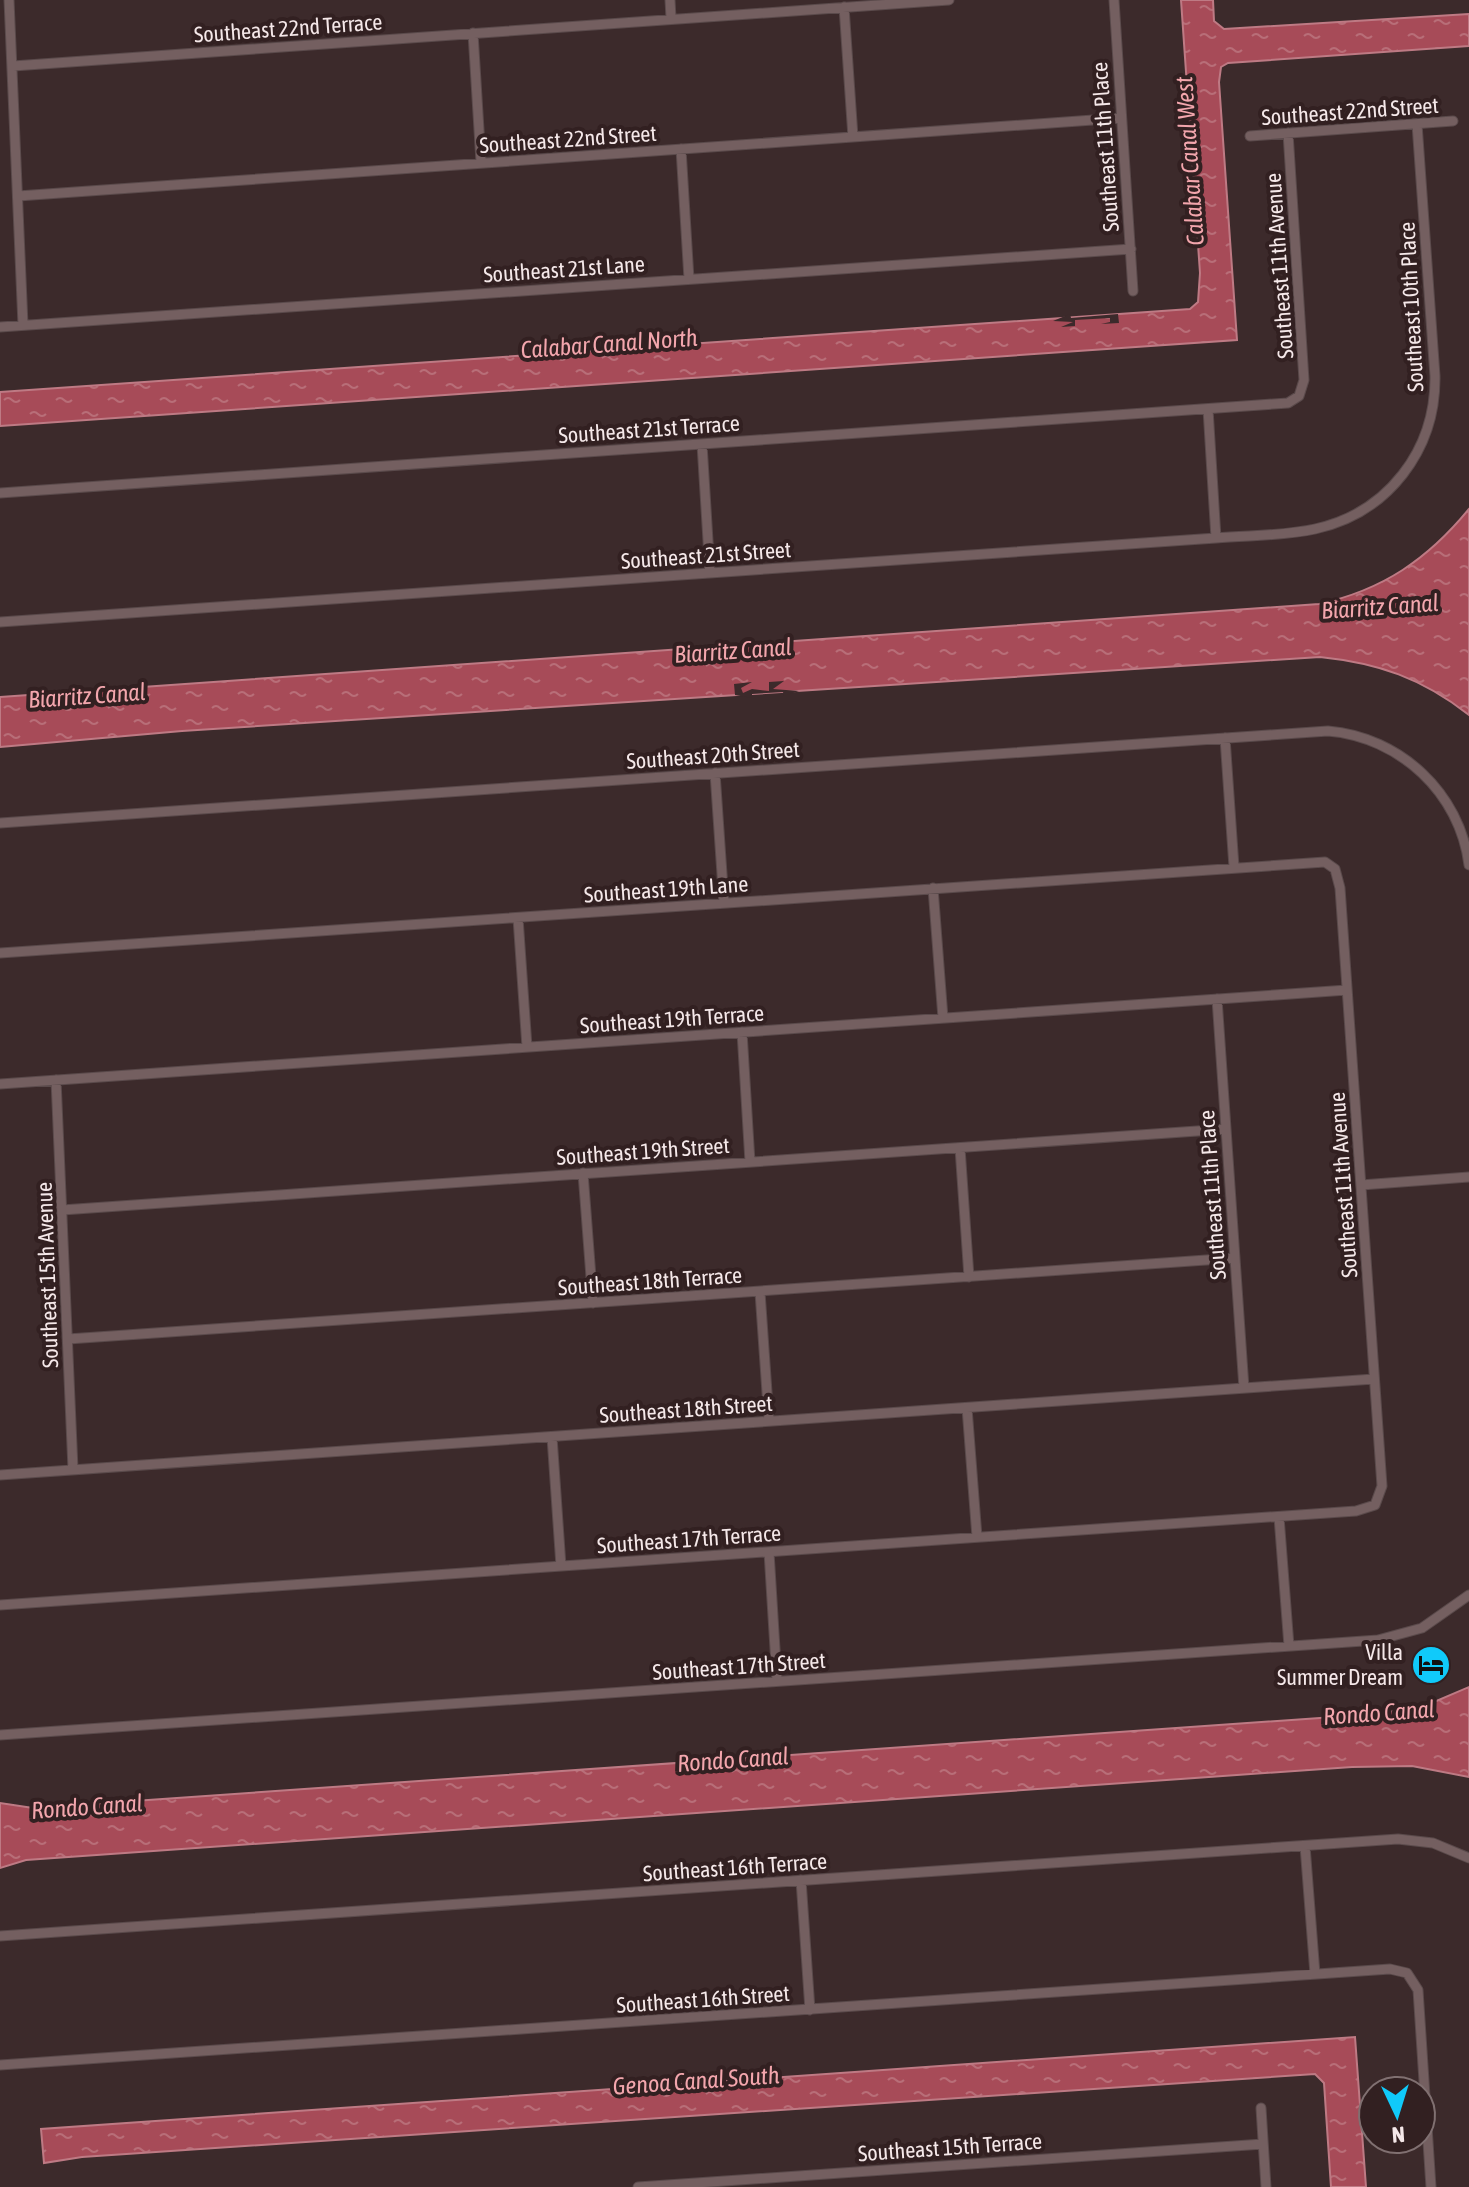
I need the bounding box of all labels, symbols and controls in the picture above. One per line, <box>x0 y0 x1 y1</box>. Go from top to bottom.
street label: Southeast 22nd Terrace <box>193 8 383 48</box>
street label: Southeast 11th Place <box>1086 61 1124 233</box>
water label: Calabar Canal West <box>1170 76 1209 246</box>
street label: Southeast 22nd Street <box>1261 92 1439 130</box>
street label: Southeast 22nd Street <box>479 120 657 158</box>
street label: Southeast 11th Avenue <box>1260 172 1298 360</box>
street label: Southeast 10th Place <box>1394 221 1428 393</box>
street label: Southeast 21st Lane <box>482 250 646 288</box>
water label: Calabar Canal North <box>520 324 699 363</box>
street label: Southeast 21st Terrace <box>558 410 740 448</box>
street label: Southeast 21st Street <box>620 536 792 574</box>
water label: Biarritz Canal <box>1320 589 1440 624</box>
water label: Biarritz Canal <box>673 633 793 668</box>
water label: Biarritz Canal <box>27 678 147 713</box>
street label: Southeast 20th Street <box>626 736 800 774</box>
street label: Southeast 19th Lane <box>583 870 749 908</box>
street label: Southeast 19th Terrace <box>579 1000 765 1038</box>
street label: Southeast 11th Avenue <box>1324 1091 1362 1279</box>
street label: Southeast 11th Place <box>1193 1109 1231 1281</box>
street label: Southeast 19th Street <box>556 1132 730 1170</box>
street label: Southeast 15th Avenue <box>31 1182 63 1368</box>
street label: Southeast 18th Terrace <box>557 1262 743 1300</box>
street label: Southeast 18th Street <box>599 1390 773 1428</box>
street label: Southeast 17th Terrace <box>596 1520 782 1558</box>
place label: Villa Summer Dream <box>1277 1639 1403 1690</box>
hotel icon: Villa Summer Dream <box>1410 1644 1452 1686</box>
street label: Southeast 17th Street <box>652 1647 826 1685</box>
water label: Rondo Canal <box>1322 1695 1436 1730</box>
water label: Rondo Canal <box>676 1742 790 1777</box>
water label: Rondo Canal <box>30 1789 144 1824</box>
street label: Southeast 16th Terrace <box>642 1848 828 1886</box>
street label: Southeast 16th Street <box>616 1980 790 2018</box>
water label: Genoa Canal South <box>612 2061 781 2100</box>
north arrow <box>1357 2075 1437 2155</box>
text: N <box>1391 2122 1406 2148</box>
street label: Southeast 15th Terrace <box>857 2128 1043 2166</box>

